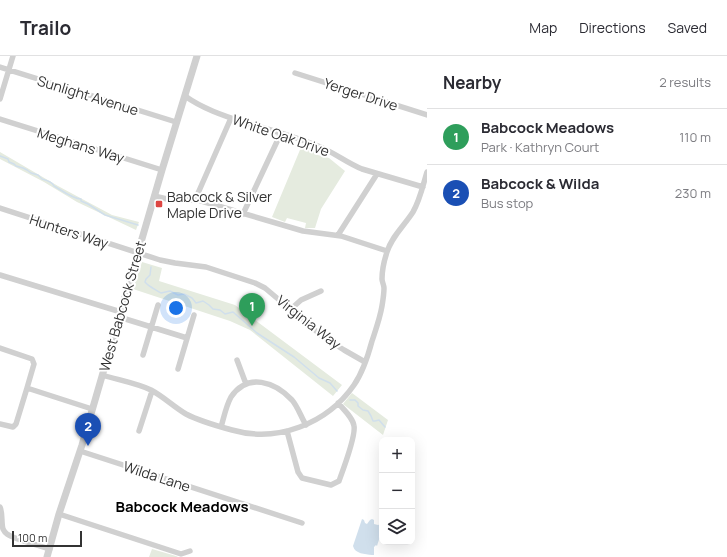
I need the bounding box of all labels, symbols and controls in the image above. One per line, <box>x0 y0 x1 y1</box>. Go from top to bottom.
text: Trailo <box>20 15 71 41</box>
text: Map <box>529 18 557 37</box>
text: Directions <box>579 18 646 37</box>
text: Saved <box>668 18 707 37</box>
street label: Sunlight Avenue <box>35 71 141 119</box>
text: Nearby <box>443 71 501 94</box>
street label: Yerger Drive <box>322 73 400 115</box>
text: 2 results <box>659 73 711 91</box>
street label: White Oak Drive <box>230 110 332 160</box>
text: Babcock Meadows <box>481 117 614 138</box>
street label: Meghans Way <box>35 123 127 167</box>
text: 1 <box>453 128 459 146</box>
text: 110 m <box>679 128 711 146</box>
text: Park · Kathryn Court <box>481 138 599 156</box>
text: Babcock & Wilda <box>481 173 599 194</box>
text: 2 <box>452 184 460 202</box>
text: 230 m <box>675 184 711 202</box>
place label: Babcock & Silver Maple Drive <box>167 187 272 222</box>
text: Bus stop <box>481 194 533 212</box>
marker: Babcock & Silver Maple Drive <box>154 199 164 209</box>
street label: Hunters Way <box>27 209 111 253</box>
street label: West Babcock Street <box>94 238 150 374</box>
street label: Virginia Way <box>273 291 346 354</box>
pin: 1 <box>239 293 265 326</box>
your location <box>166 298 186 318</box>
pin: 2 <box>75 413 101 446</box>
map controls <box>379 437 415 545</box>
button: + <box>379 437 415 473</box>
street label: Wilda Lane <box>121 456 193 496</box>
button: − <box>379 473 415 509</box>
district label: Babcock Meadows <box>115 496 249 517</box>
button: layers <box>379 509 415 545</box>
scale bar <box>12 529 82 548</box>
text: 100 m <box>18 530 47 545</box>

